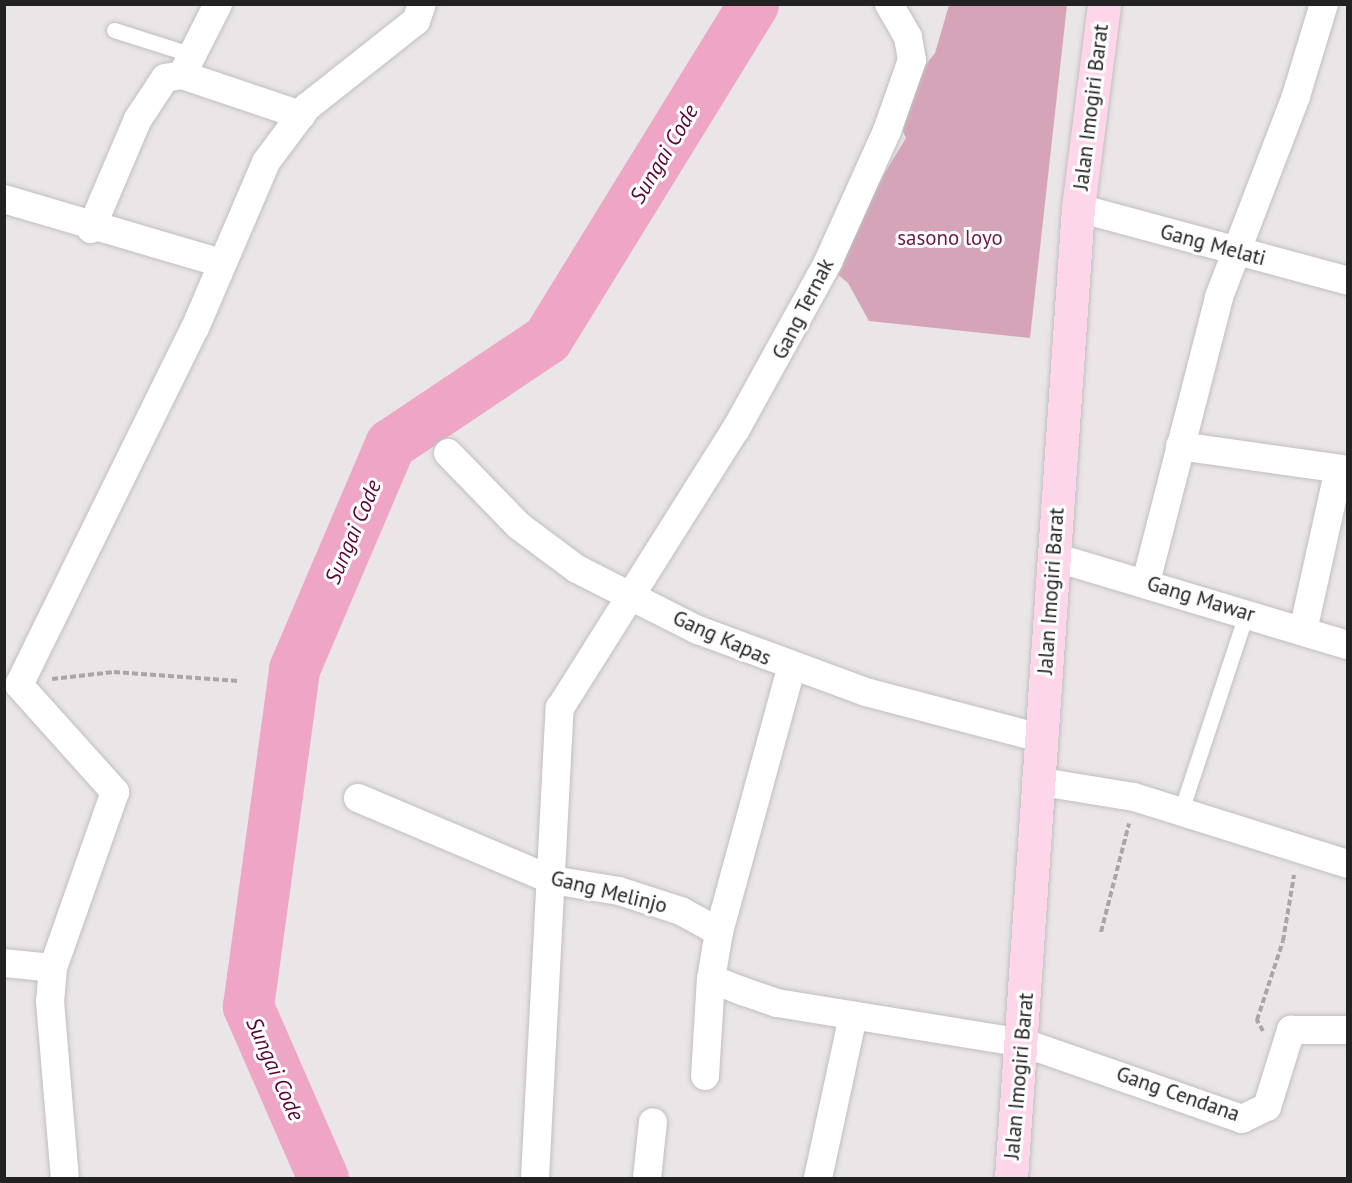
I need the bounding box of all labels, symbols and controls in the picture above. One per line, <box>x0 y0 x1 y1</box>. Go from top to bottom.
street label: Jalan Imogiri Barat <box>1068 22 1114 192</box>
water label: Sungai Code <box>624 100 704 208</box>
street label: Gang Melati <box>1157 219 1269 271</box>
park label: sasono loyo <box>897 225 1003 251</box>
street label: Gang Ternak <box>767 254 839 364</box>
water label: Sungai Code <box>319 476 387 588</box>
street label: Jalan Imogiri Barat <box>1033 507 1069 675</box>
street label: Gang Mawar <box>1144 571 1258 627</box>
street label: Gang Kapas <box>669 605 775 671</box>
street label: Gang Melinjo <box>548 865 670 919</box>
street label: Jalan Imogiri Barat <box>999 992 1039 1160</box>
water label: Sungai Code <box>240 1013 310 1125</box>
street label: Gang Cendana <box>1113 1061 1243 1127</box>

